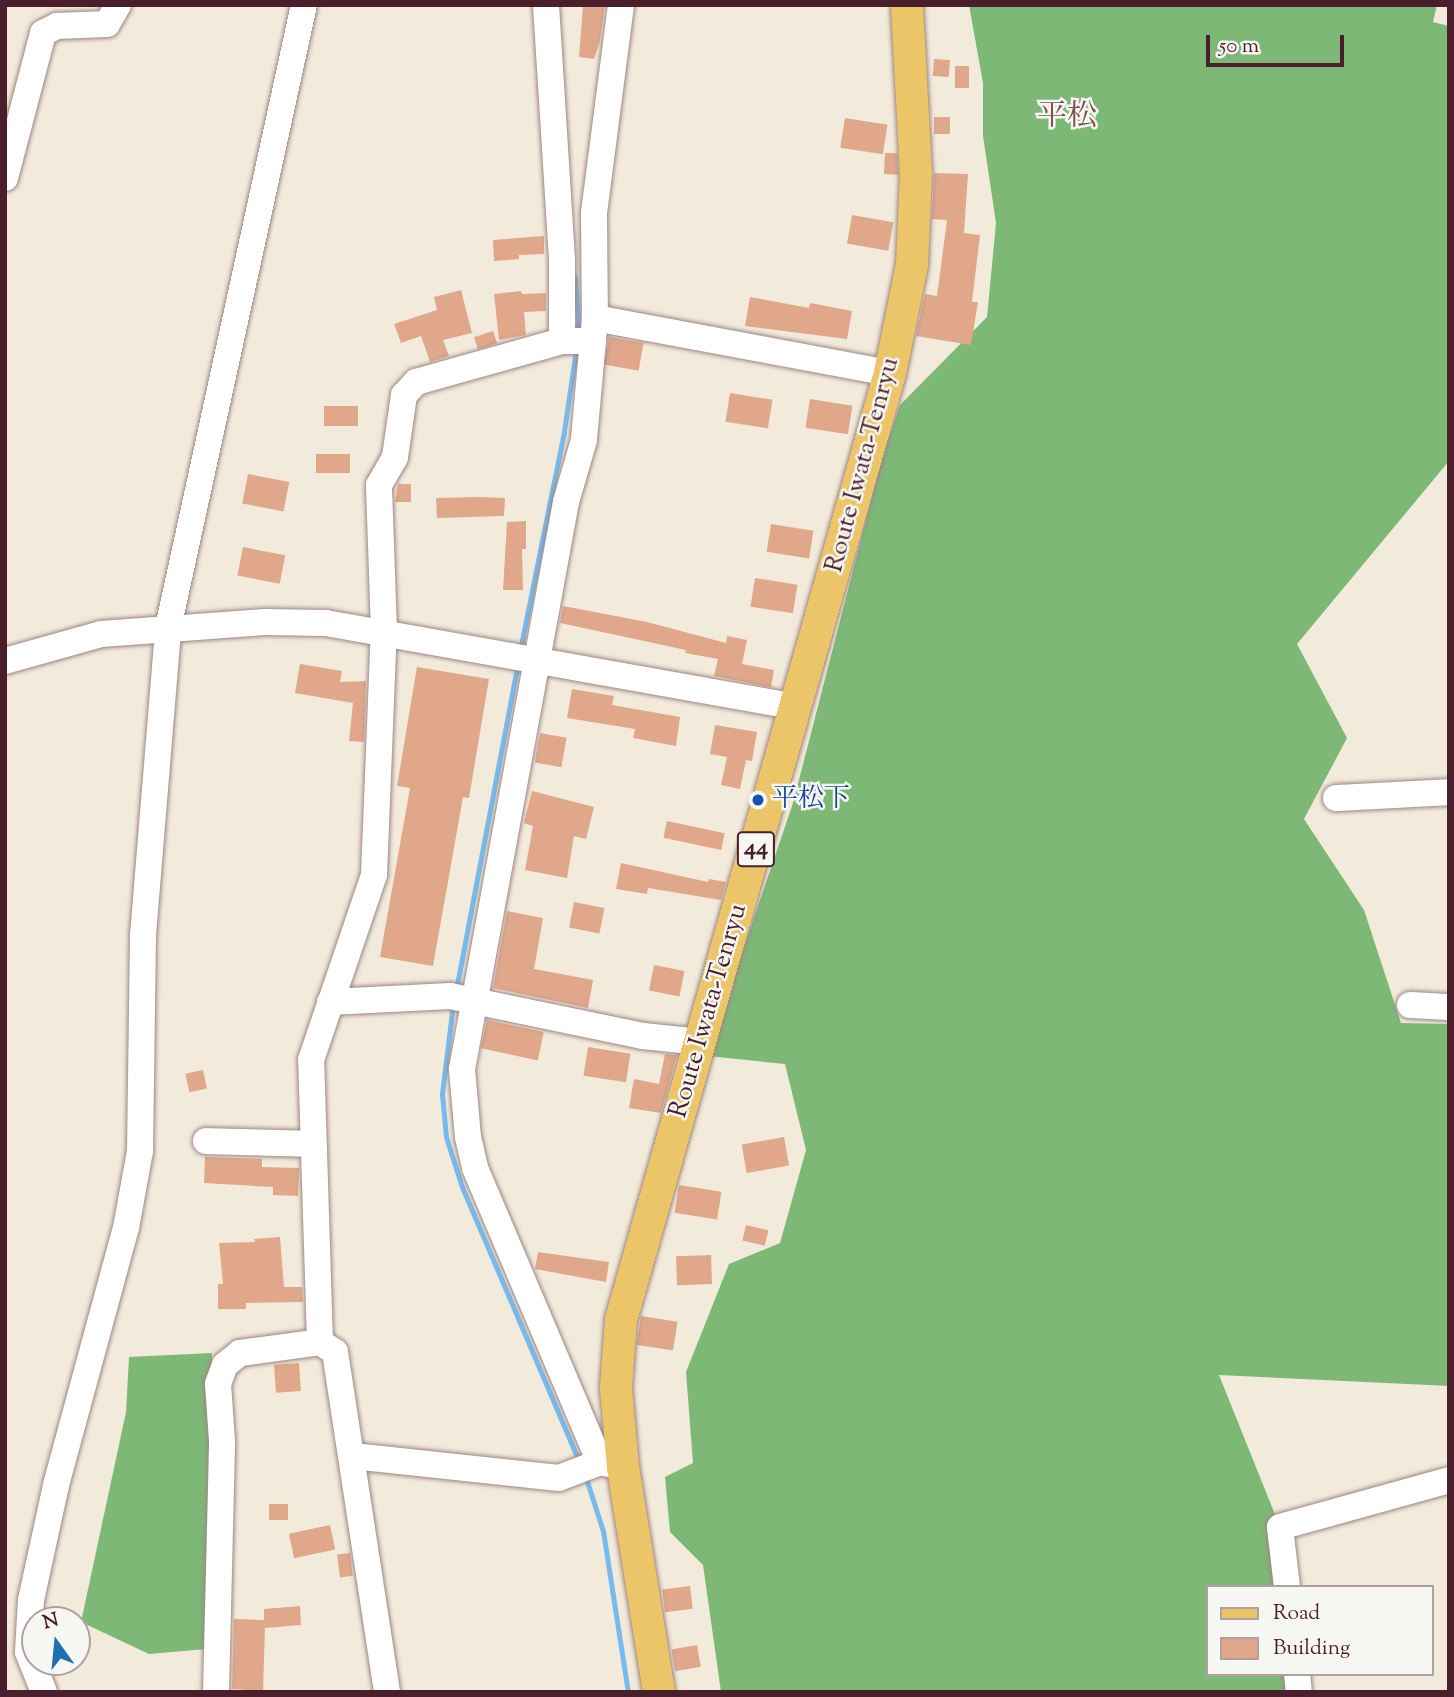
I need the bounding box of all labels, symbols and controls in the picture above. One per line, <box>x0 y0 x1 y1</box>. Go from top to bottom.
scale bar <box>1209 21 1347 65</box>
text: 50 m <box>1219 32 1259 62</box>
district label: 平松 <box>1037 100 1097 136</box>
street label: Route Iwata-Tenryu <box>819 354 907 576</box>
place label: 平松下 <box>772 784 850 816</box>
marker: 平松下 <box>750 792 766 808</box>
road number: 44 <box>737 828 775 870</box>
street label: Route Iwata-Tenryu <box>664 900 754 1122</box>
legend <box>1206 1585 1433 1676</box>
text: Road <box>1273 1599 1320 1629</box>
north arrow <box>21 1606 91 1676</box>
text: N <box>40 1607 62 1637</box>
text: Building <box>1273 1634 1350 1664</box>

